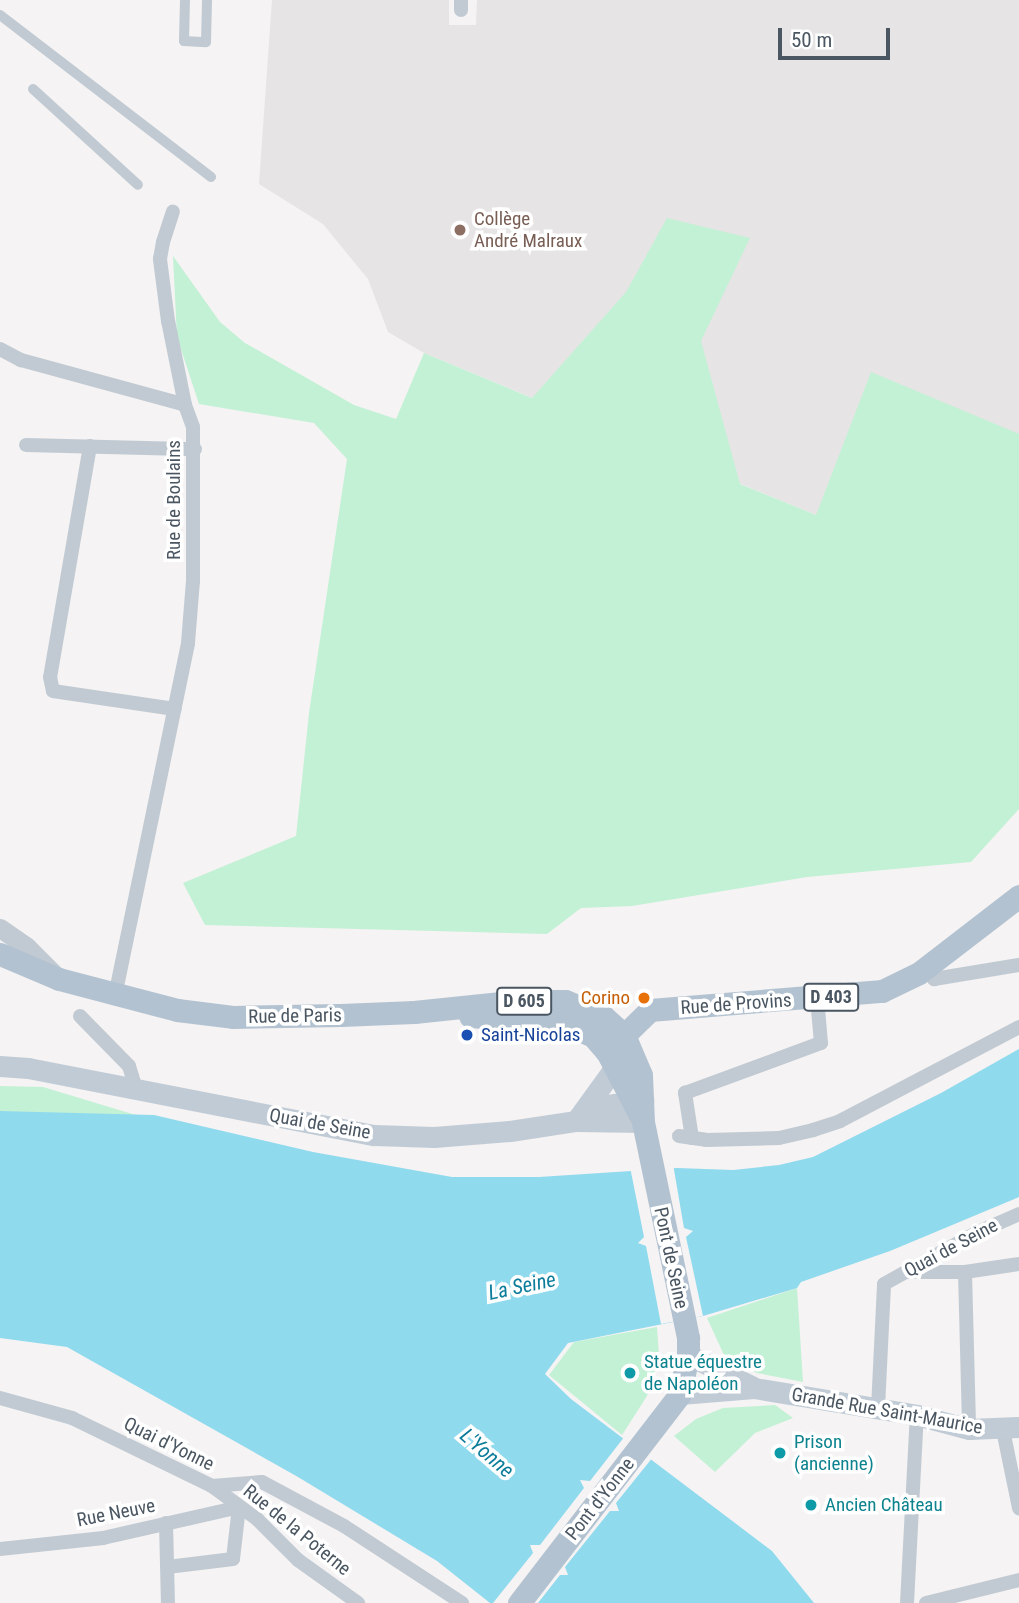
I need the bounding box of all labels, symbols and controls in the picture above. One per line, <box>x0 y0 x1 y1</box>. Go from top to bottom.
scale bar <box>781 14 893 58</box>
text: 50 m <box>791 28 832 52</box>
place label: Collège André Malraux <box>474 208 582 252</box>
marker: Collège André Malraux <box>452 222 468 238</box>
street label: Rue de Boulains <box>163 440 185 560</box>
road number: D 403 <box>803 982 859 1012</box>
road number: D 605 <box>496 986 552 1016</box>
place label: Corino <box>581 987 630 1009</box>
street label: Rue de Provins <box>680 989 792 1019</box>
marker: Corino <box>636 990 652 1006</box>
street label: Rue de Paris <box>248 1004 342 1028</box>
place label: Saint-Nicolas <box>481 1024 580 1046</box>
marker: Saint-Nicolas <box>459 1027 475 1043</box>
street label: Quai de Seine <box>268 1104 372 1144</box>
street label: Pont de Seine <box>649 1205 693 1311</box>
street label: Quai de Seine <box>900 1214 1002 1282</box>
water label: La Seine <box>486 1267 558 1305</box>
place label: Statue équestre de Napoléon <box>644 1351 762 1395</box>
marker: Statue équestre de Napoléon <box>622 1365 638 1381</box>
street label: Grande Rue Saint-Maurice <box>790 1383 984 1439</box>
street label: Quai d'Yonne <box>120 1412 218 1476</box>
water label: L'Yonne <box>455 1423 519 1483</box>
place label: Prison (ancienne) <box>794 1431 874 1475</box>
marker: Prison (ancienne) <box>772 1445 788 1461</box>
street label: Pont d'Yonne <box>561 1453 639 1545</box>
street label: Rue de la Poterne <box>239 1480 355 1580</box>
street label: Rue Neuve <box>75 1494 157 1532</box>
place label: Ancien Château <box>825 1494 943 1516</box>
marker: Ancien Château <box>803 1497 819 1513</box>

